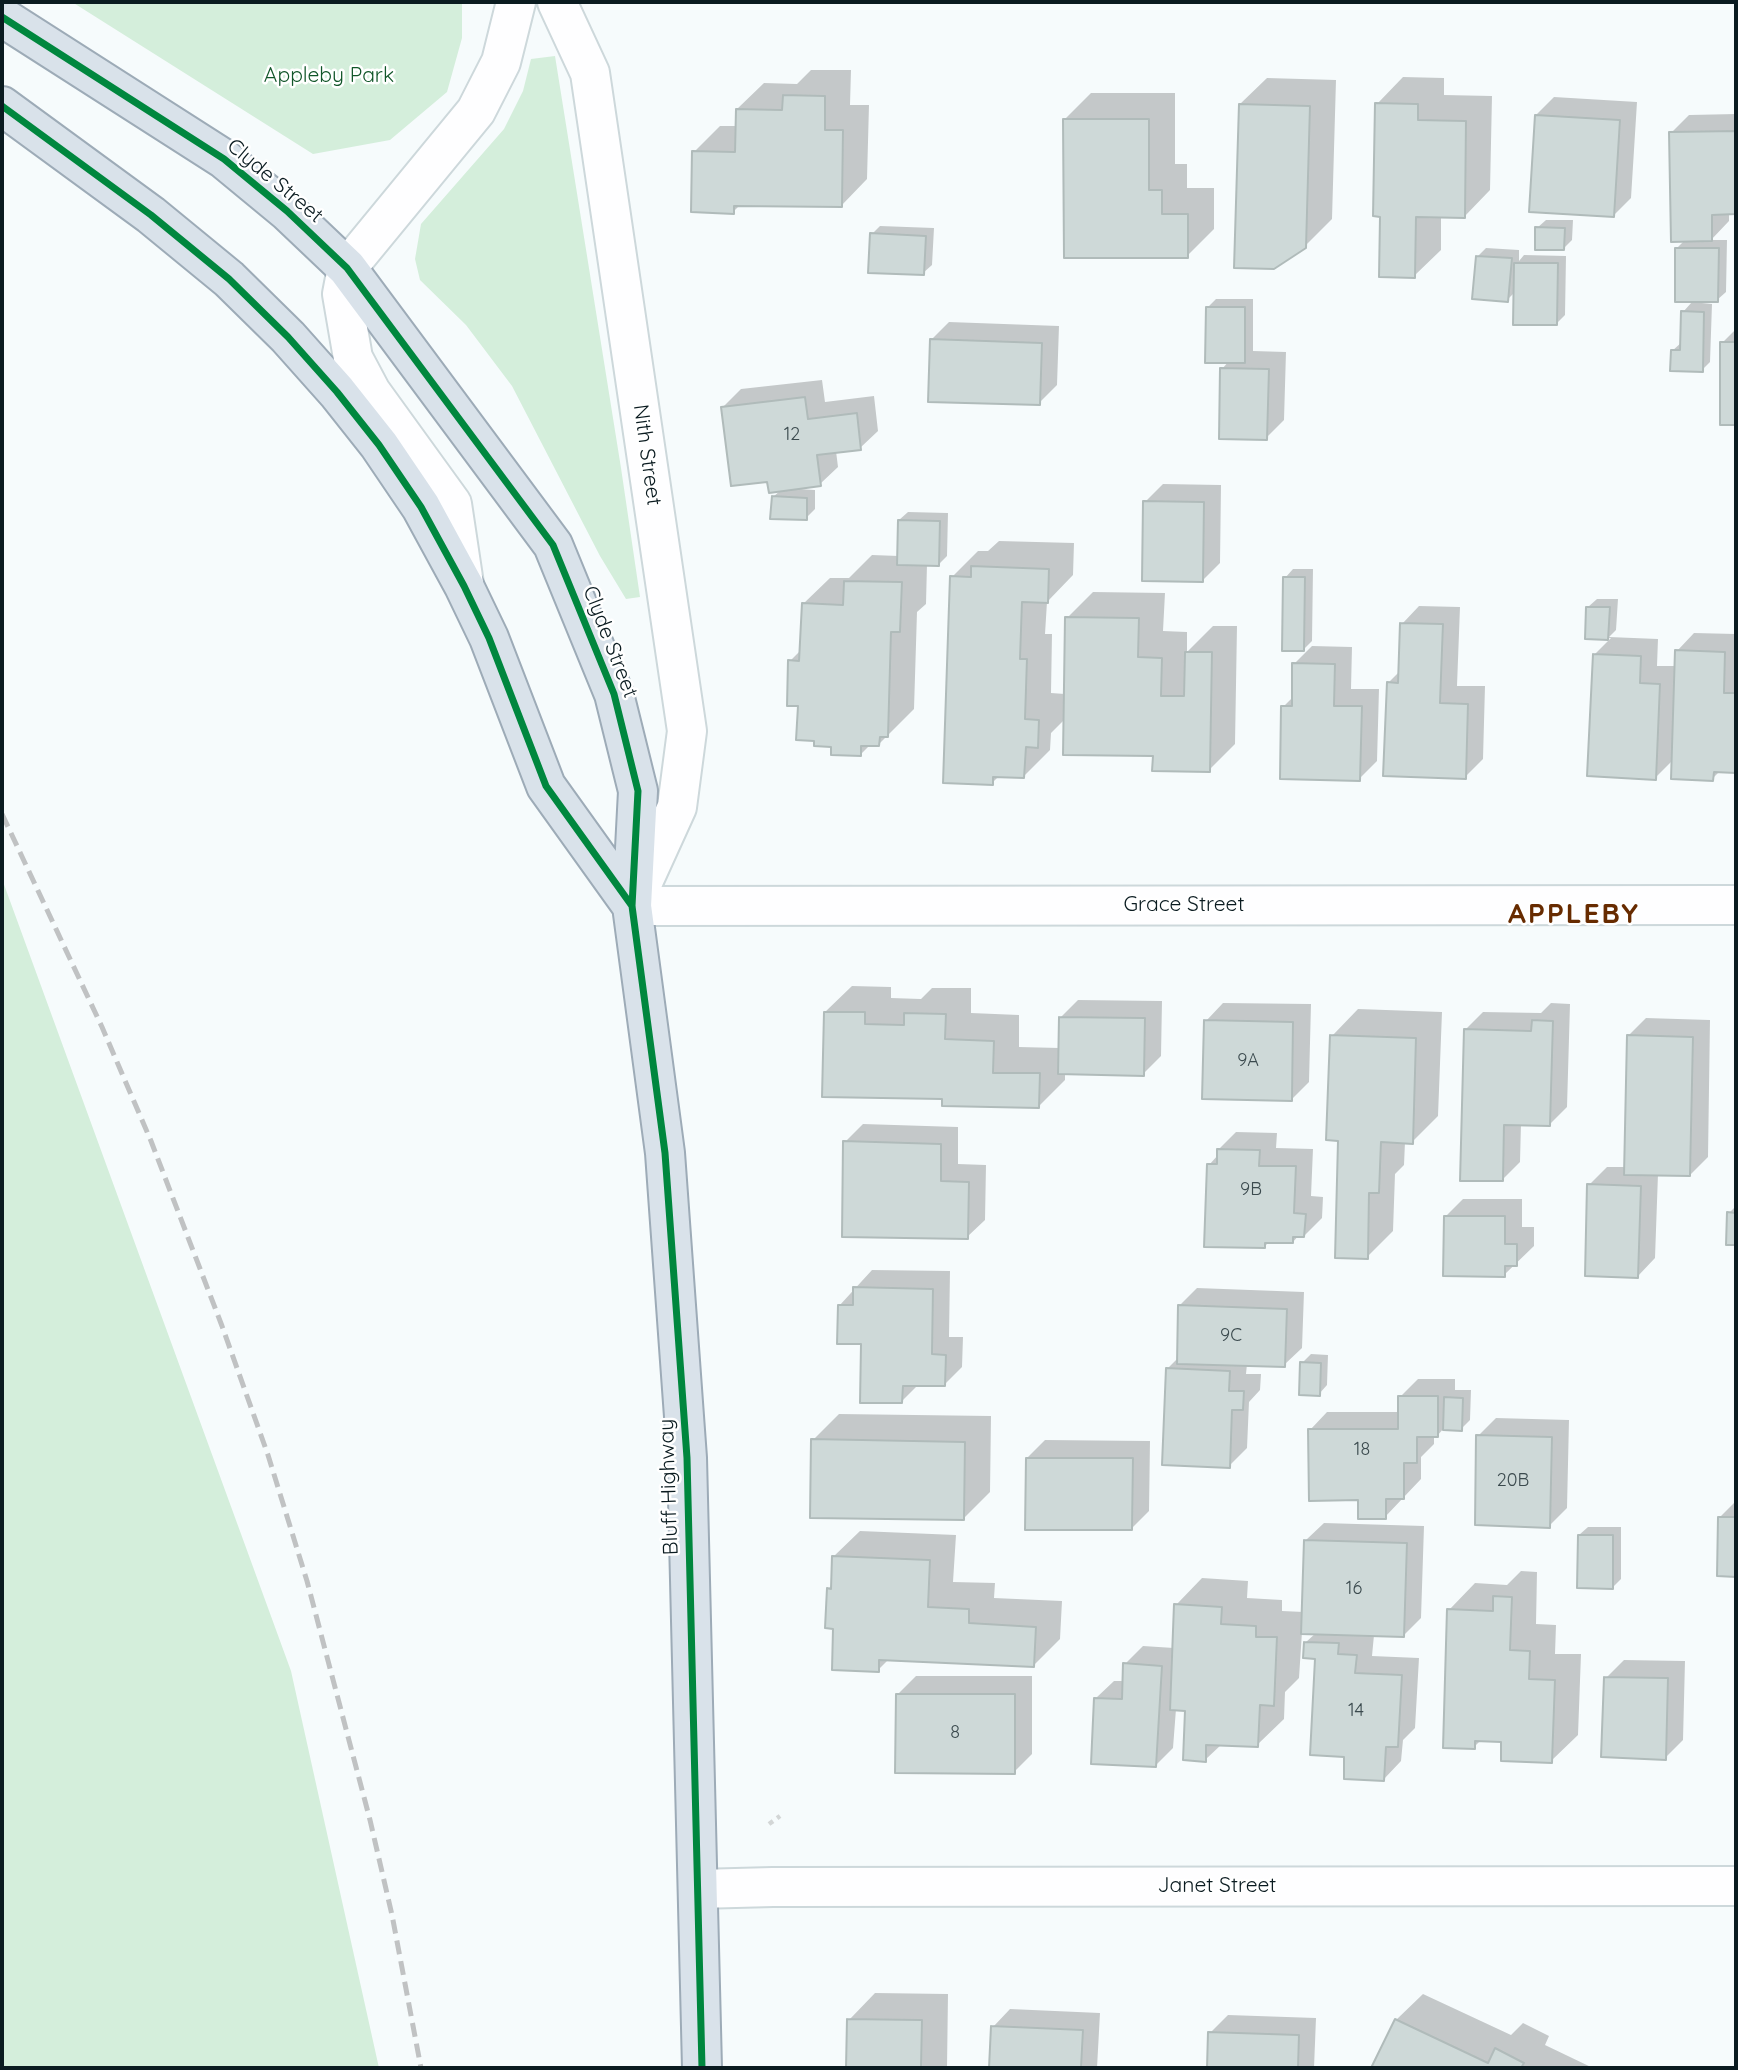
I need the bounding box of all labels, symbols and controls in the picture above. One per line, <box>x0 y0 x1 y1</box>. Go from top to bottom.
park label: Appleby Park <box>264 63 394 89</box>
street label: Clyde Street <box>222 133 328 229</box>
street label: Nith Street <box>627 403 667 507</box>
house number: 12 <box>784 424 800 446</box>
street label: Clyde Street <box>577 583 643 701</box>
street label: Grace Street <box>1123 892 1245 918</box>
district label: APPLEBY <box>1509 898 1639 932</box>
house number: 9A <box>1237 1050 1259 1072</box>
house number: 9B <box>1240 1179 1262 1201</box>
house number: 9C <box>1220 1325 1242 1347</box>
street label: Bluff Highway <box>654 1418 684 1556</box>
house number: 18 <box>1354 1439 1370 1461</box>
house number: 20B <box>1497 1470 1529 1492</box>
house number: 16 <box>1346 1578 1362 1600</box>
house number: 14 <box>1348 1700 1364 1722</box>
house number: 8 <box>950 1722 960 1744</box>
street label: Janet Street <box>1158 1873 1276 1899</box>

